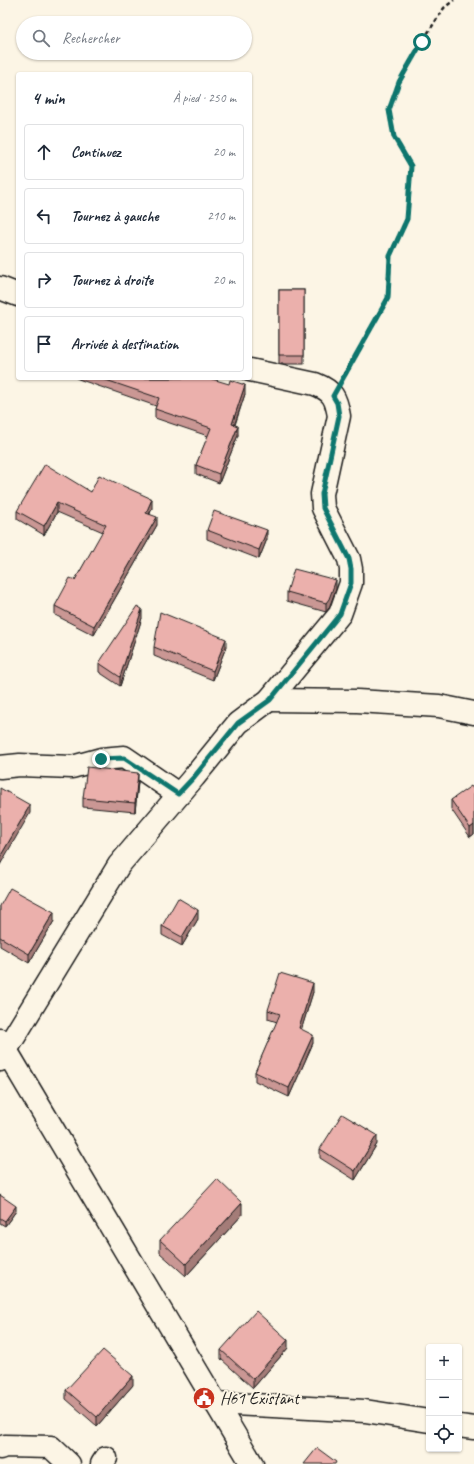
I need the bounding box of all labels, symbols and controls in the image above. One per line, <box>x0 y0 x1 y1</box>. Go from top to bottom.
search box <box>16 16 252 60</box>
icon: search <box>30 27 52 49</box>
text: Rechercher <box>62 29 120 48</box>
route start <box>413 33 431 51</box>
text: 4 min <box>32 88 65 109</box>
text: À pied · 250 m <box>173 90 236 106</box>
icon: ahead <box>33 141 55 163</box>
text: Continuez <box>71 143 121 162</box>
text: 20 m <box>213 144 235 160</box>
icon: left <box>33 205 55 227</box>
text: Tournez à gauche <box>71 207 158 226</box>
text: 210 m <box>207 208 235 224</box>
icon: right <box>33 269 55 291</box>
text: Tournez à droite <box>71 271 153 290</box>
text: 20 m <box>213 272 235 288</box>
icon: arrive <box>33 333 55 355</box>
text: Arrivée à destination <box>71 335 179 354</box>
route end <box>92 750 110 768</box>
map controls <box>426 1344 462 1452</box>
button: + <box>426 1344 462 1380</box>
button: − <box>426 1380 462 1416</box>
public building icon: H61 Existant <box>191 1385 217 1411</box>
place label: H61 Existant <box>220 1388 301 1409</box>
button: locate <box>426 1416 462 1452</box>

